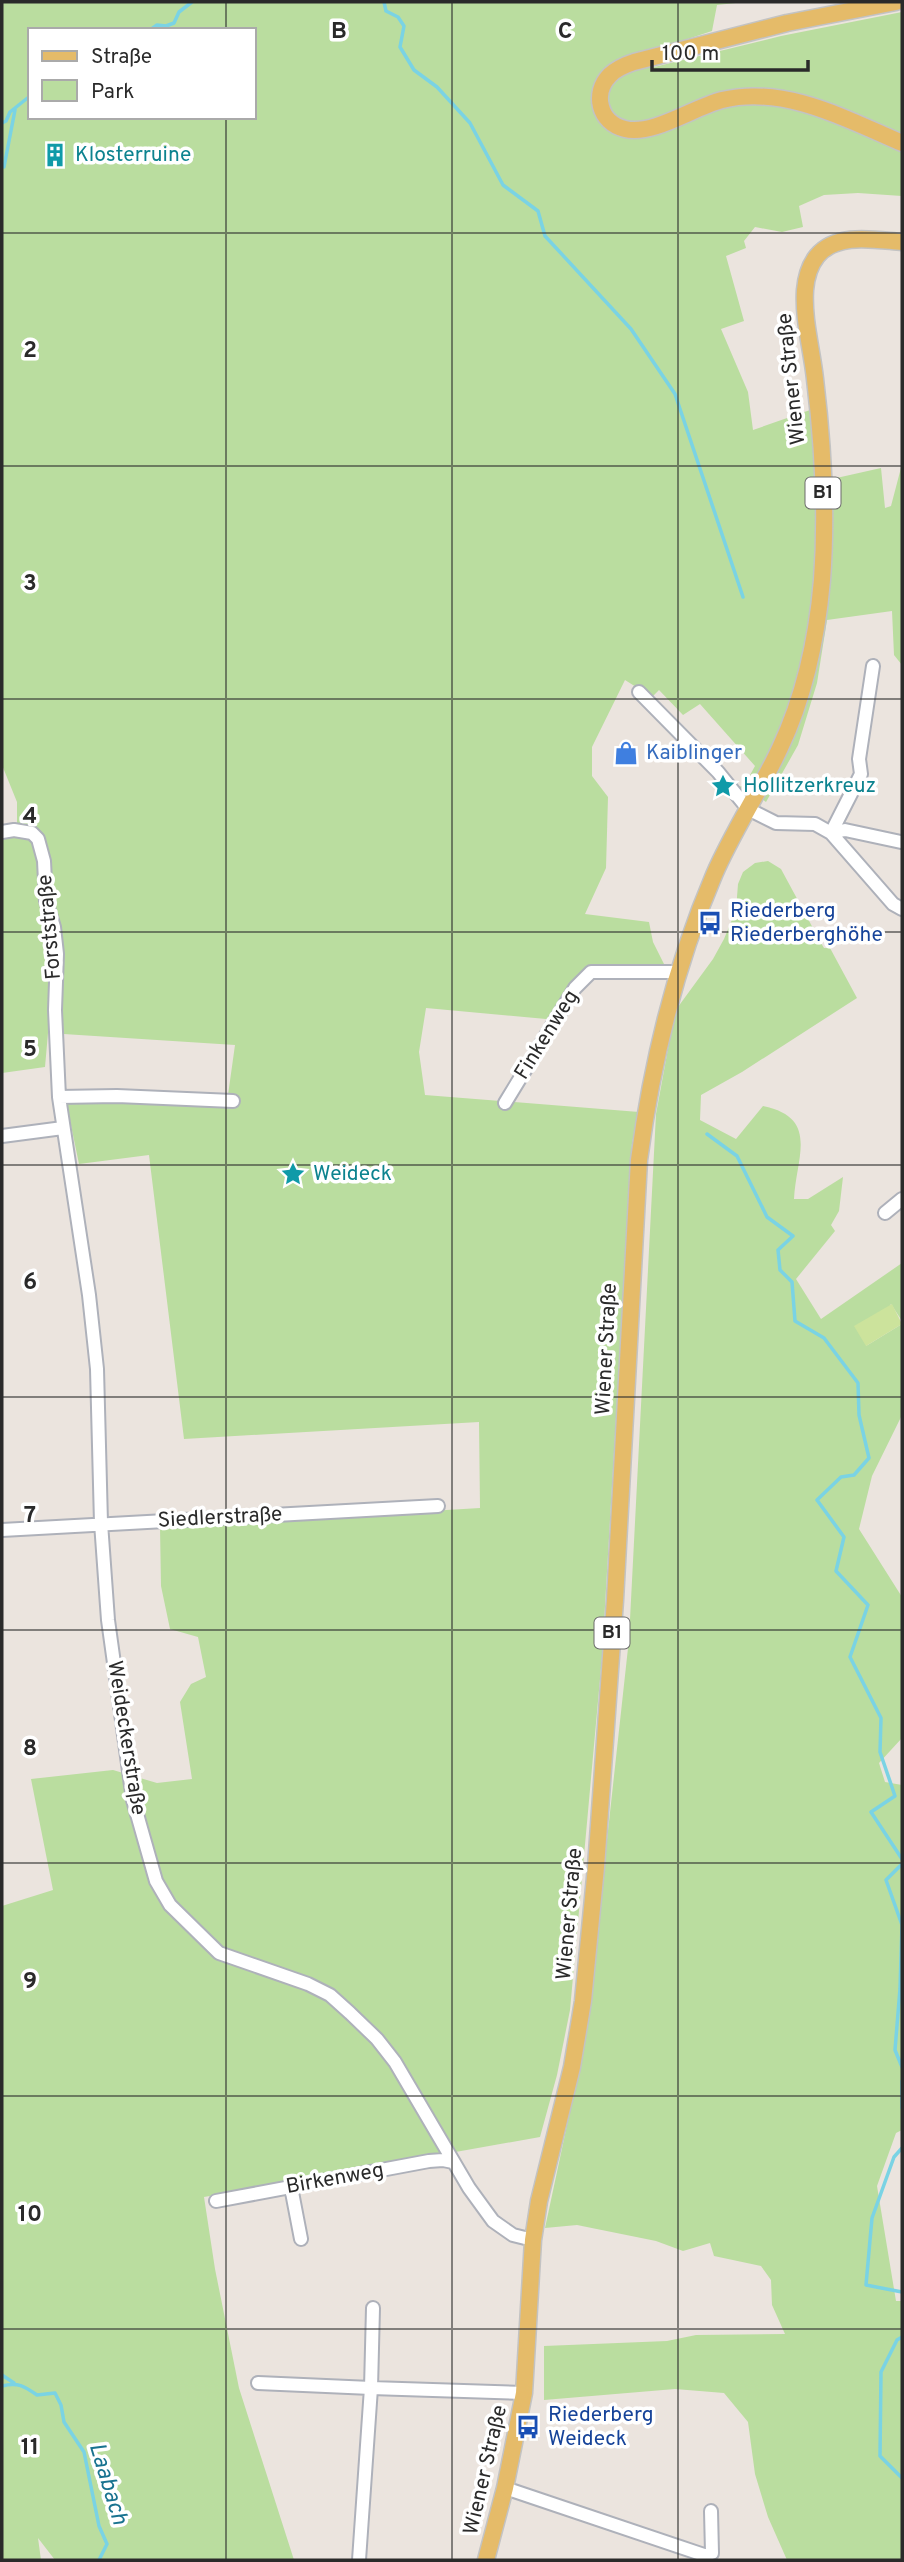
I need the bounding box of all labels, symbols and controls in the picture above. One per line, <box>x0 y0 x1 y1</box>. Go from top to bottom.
text: B <box>331 18 347 47</box>
text: C <box>558 18 572 47</box>
legend <box>28 28 256 119</box>
scale bar <box>652 28 808 72</box>
text: 100 m <box>662 41 719 68</box>
text: Straße <box>91 44 152 71</box>
text: Park <box>91 79 134 106</box>
building icon: Klosterruine <box>41 141 69 169</box>
place label: Klosterruine <box>75 142 191 169</box>
street label: Wiener Straße <box>772 312 812 446</box>
text: 2 <box>23 337 37 366</box>
road number: B1 <box>806 478 840 508</box>
text: 3 <box>23 570 37 599</box>
shop icon: Kaiblinger <box>612 739 640 767</box>
place label: Kaiblinger <box>646 740 742 767</box>
place icon: Hollitzerkreuz <box>709 772 737 800</box>
place label: Hollitzerkreuz <box>743 773 876 800</box>
text: 4 <box>23 803 37 832</box>
street label: Forststraße <box>32 873 68 981</box>
place label: Riederberg Riederberghöhe <box>730 898 883 949</box>
bus stop icon: Riederberg Riederberghöhe <box>696 909 724 937</box>
street label: Finkenweg <box>509 985 585 1085</box>
text: 5 <box>23 1036 37 1065</box>
place icon: Weideck <box>279 1160 307 1188</box>
place label: Weideck <box>313 1161 392 1188</box>
text: 6 <box>23 1269 37 1298</box>
street label: Wiener Straße <box>590 1282 624 1416</box>
street label: Siedlerstraße <box>157 1501 283 1535</box>
text: 7 <box>24 1502 36 1531</box>
road number: B1 <box>594 1618 630 1648</box>
street label: Weideckerstraße <box>100 1659 152 1817</box>
text: 8 <box>23 1735 37 1764</box>
street label: Wiener Straße <box>551 1847 589 1981</box>
text: 9 <box>23 1968 37 1997</box>
street label: Birkenweg <box>284 2157 386 2201</box>
text: 10 <box>18 2201 42 2230</box>
street label: Wiener Straße <box>458 2402 514 2538</box>
place label: Riederberg Weideck <box>548 2402 653 2453</box>
bus stop icon: Riederberg Weideck <box>514 2413 542 2441</box>
text: 11 <box>21 2434 39 2463</box>
water label: Laabach <box>81 2440 133 2529</box>

